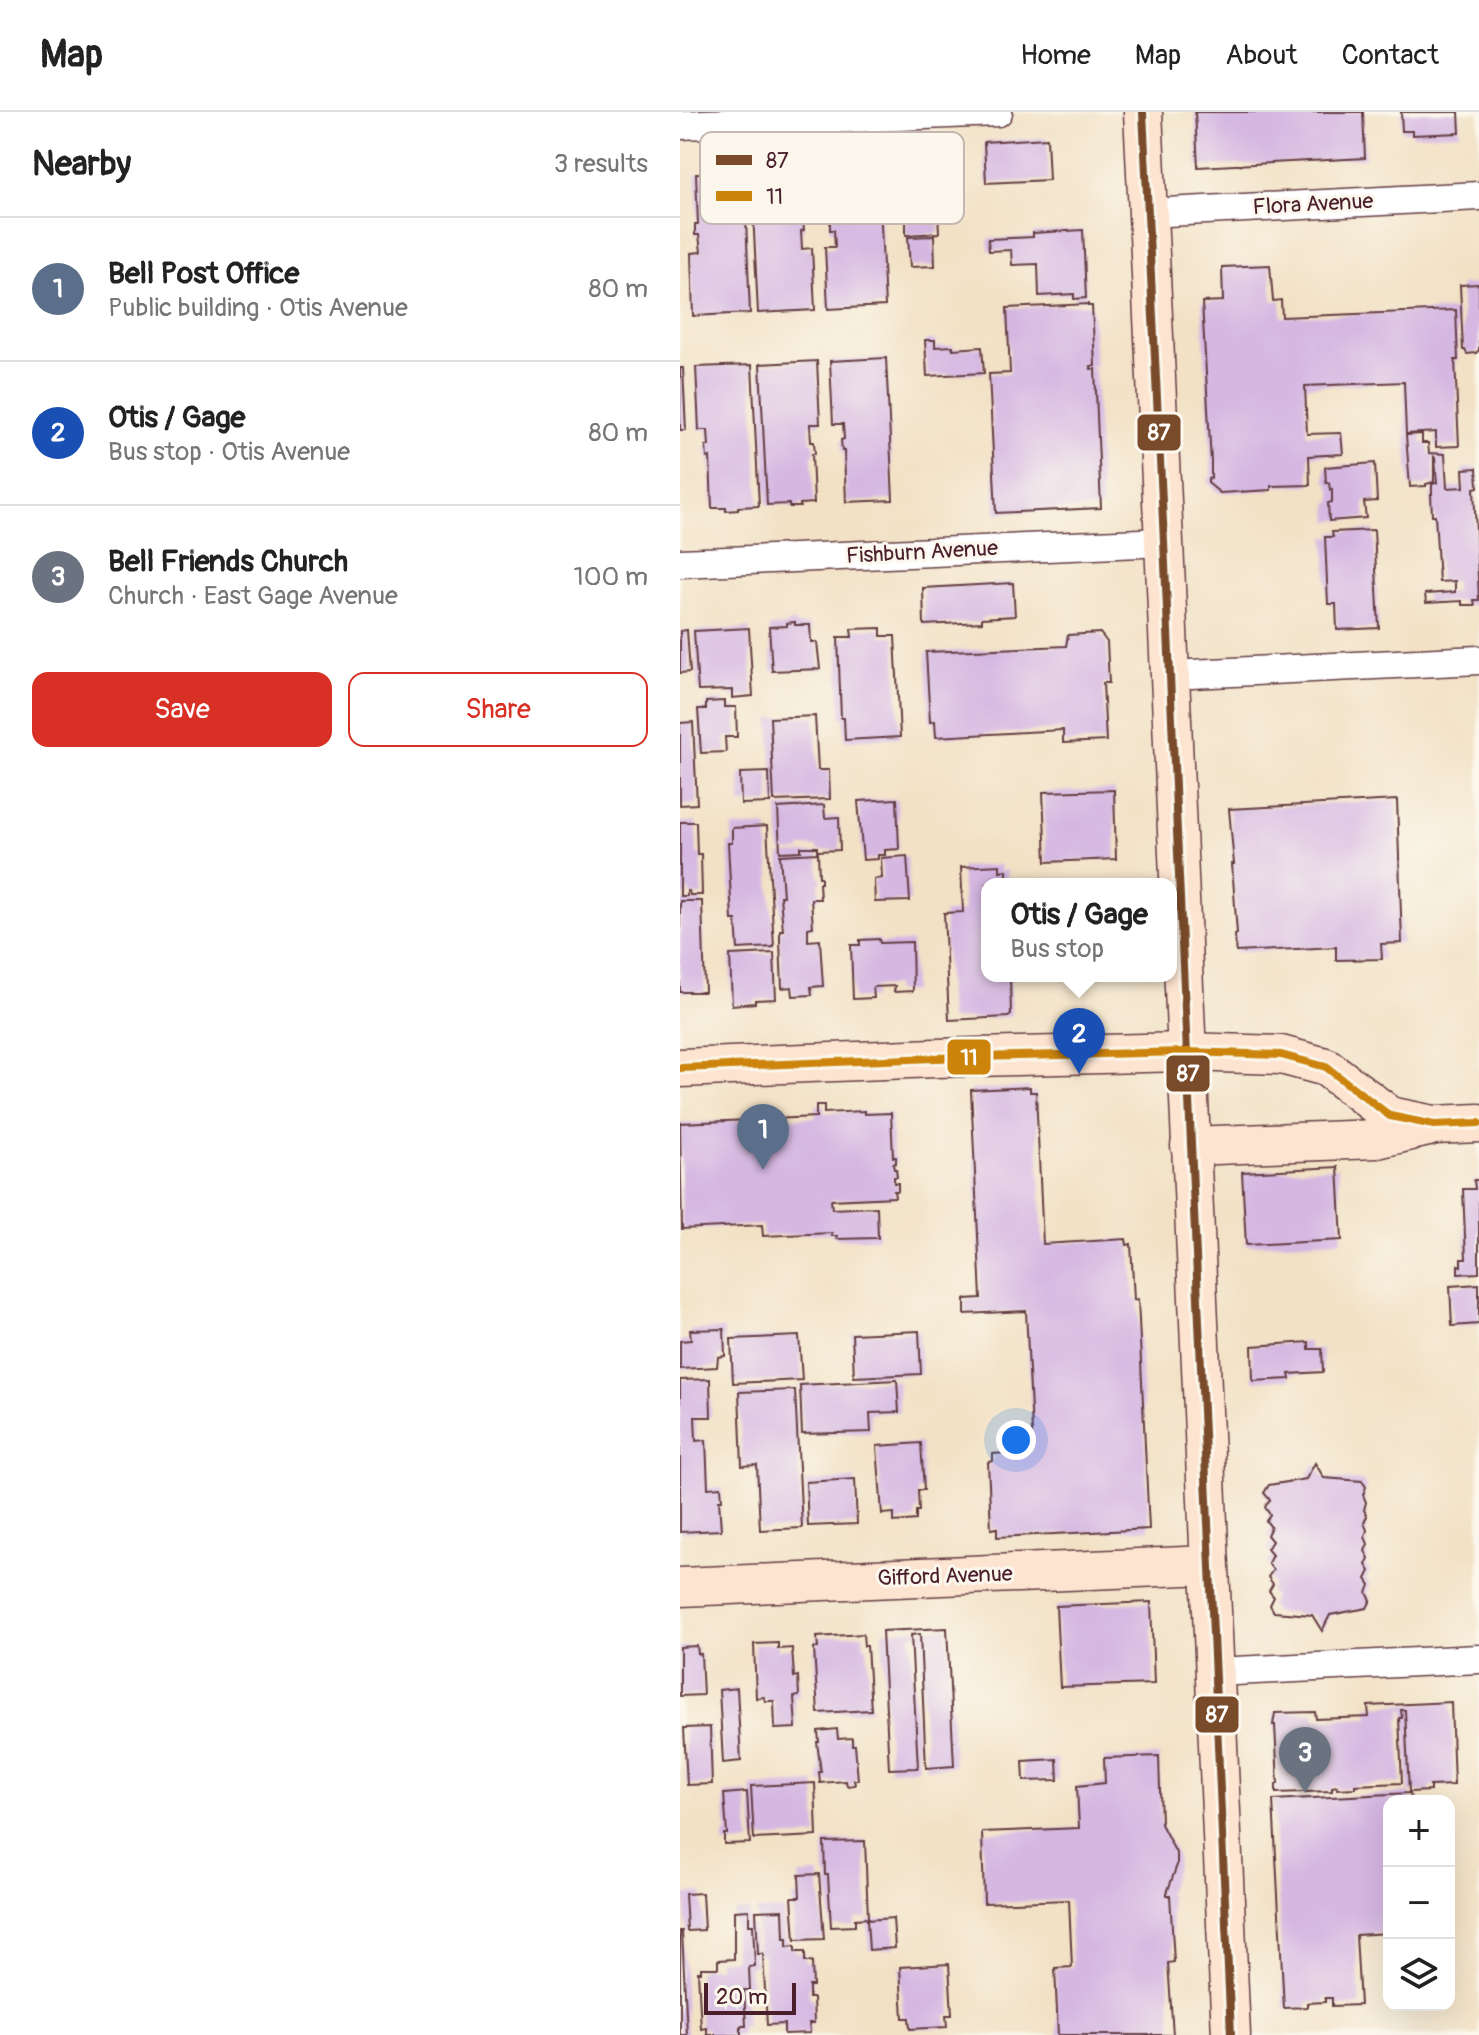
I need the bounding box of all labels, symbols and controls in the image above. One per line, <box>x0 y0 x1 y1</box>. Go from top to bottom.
text: Map <box>40 31 103 79</box>
text: Home <box>1020 38 1091 73</box>
text: Map <box>1135 38 1181 73</box>
text: About <box>1225 38 1298 73</box>
text: Contact <box>1342 38 1439 73</box>
legend <box>700 132 964 224</box>
text: Nearby <box>32 143 131 186</box>
text: 87 <box>766 147 789 175</box>
text: 3 results <box>554 148 648 180</box>
text: 11 <box>766 183 783 211</box>
street label: Flora Avenue <box>1252 187 1374 221</box>
text: Bell Post Office <box>108 255 299 292</box>
text: 1 <box>53 273 63 305</box>
text: 80 m <box>588 273 648 305</box>
text: Public building · Otis Avenue <box>108 292 408 324</box>
text: Otis / Gage <box>108 399 245 436</box>
line badge: 87 <box>1136 413 1182 452</box>
text: 2 <box>51 417 65 449</box>
text: 80 m <box>588 417 648 449</box>
text: 87 <box>1148 419 1171 447</box>
text: Bus stop · Otis Avenue <box>108 436 350 468</box>
street label: Fishburn Avenue <box>845 534 999 570</box>
text: Bell Friends Church <box>108 543 348 580</box>
text: 3 <box>51 561 65 593</box>
text: 100 m <box>574 561 648 593</box>
text: Church · East Gage Avenue <box>108 580 398 612</box>
button: Save <box>32 672 332 747</box>
button: Share <box>348 672 648 747</box>
popup <box>981 878 1177 982</box>
text: Otis / Gage <box>1010 896 1148 933</box>
text: Bus stop <box>1010 933 1104 965</box>
pin: 2 <box>1053 1008 1105 1074</box>
line badge: 11 <box>946 1038 992 1076</box>
text: 11 <box>960 1044 978 1072</box>
line badge: 87 <box>1165 1054 1211 1093</box>
text: 87 <box>1177 1060 1200 1088</box>
pin: 1 <box>737 1104 789 1170</box>
your location <box>996 1420 1036 1460</box>
street label: Gifford Avenue <box>877 1560 1013 1592</box>
line badge: 87 <box>1194 1695 1240 1734</box>
text: 87 <box>1206 1701 1229 1729</box>
pin: 3 <box>1279 1727 1331 1793</box>
map controls <box>1383 1795 1455 2011</box>
button: + <box>1383 1795 1455 1867</box>
button: − <box>1383 1867 1455 1939</box>
button: layers <box>1383 1939 1455 2011</box>
scale bar <box>704 1979 796 2015</box>
text: 20 m <box>716 1983 768 2011</box>

